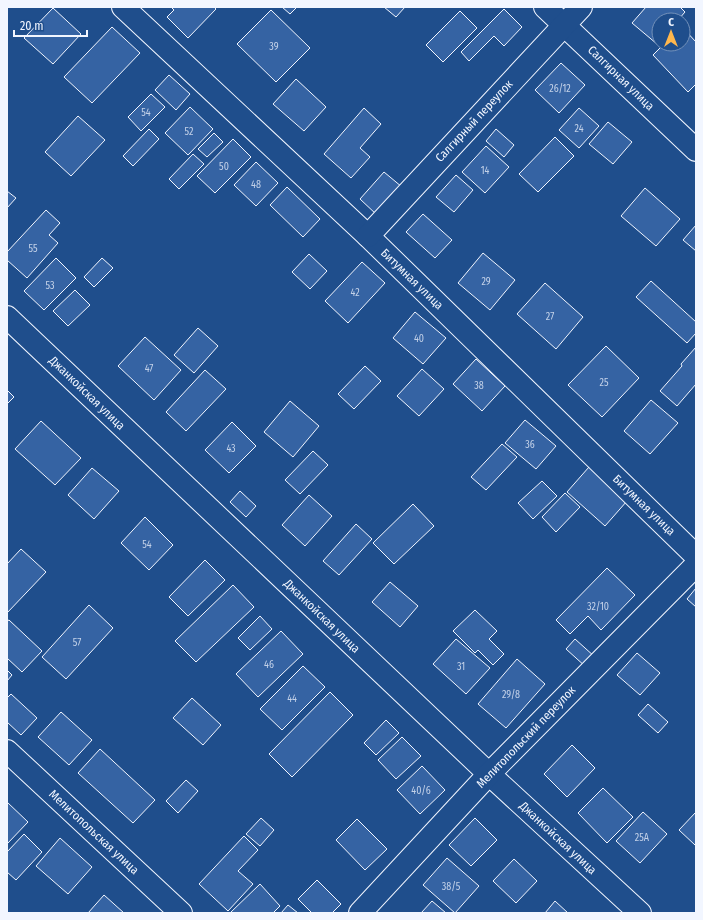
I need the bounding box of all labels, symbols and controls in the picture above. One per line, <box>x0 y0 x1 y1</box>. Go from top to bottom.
scale bar <box>14 12 87 38</box>
north arrow <box>651 12 691 52</box>
text: С <box>668 16 674 29</box>
text: 20 m <box>20 19 44 33</box>
house number: 39 <box>269 41 279 53</box>
street label: Салгирная улица <box>585 43 657 113</box>
street label: Салгирный переулок <box>432 77 516 165</box>
house number: 26/12 <box>549 83 571 95</box>
house number: 54 <box>141 107 151 119</box>
house number: 24 <box>574 123 584 135</box>
house number: 52 <box>185 126 194 138</box>
house number: 50 <box>219 161 229 173</box>
house number: 14 <box>481 165 490 177</box>
house number: 48 <box>251 179 261 191</box>
house number: 55 <box>28 243 38 255</box>
street label: Битумная улица <box>378 246 446 312</box>
house number: 29 <box>481 276 491 288</box>
house number: 53 <box>45 280 55 292</box>
house number: 42 <box>350 287 360 299</box>
house number: 27 <box>546 311 554 323</box>
house number: 40 <box>414 333 424 345</box>
street label: Джанкойская улица <box>45 353 128 433</box>
house number: 47 <box>145 363 153 375</box>
house number: 25 <box>600 377 609 389</box>
house number: 38 <box>474 380 484 392</box>
house number: 36 <box>525 439 535 451</box>
house number: 43 <box>226 443 236 455</box>
street label: Битумная улица <box>610 472 678 538</box>
house number: 54 <box>142 539 152 551</box>
street label: Джанкойская улица <box>280 576 363 656</box>
house number: 32/10 <box>587 601 609 613</box>
house number: 57 <box>73 637 81 649</box>
house number: 46 <box>264 659 274 671</box>
house number: 31 <box>457 661 465 673</box>
street label: Мелитопольский переулок <box>474 683 579 791</box>
house number: 29/8 <box>502 689 520 701</box>
house number: 44 <box>287 693 297 705</box>
house number: 40/6 <box>411 785 431 797</box>
street label: Мелитопольская улица <box>46 787 142 877</box>
street label: Джанкойская улица <box>516 798 599 877</box>
house number: 25А <box>635 832 650 844</box>
house number: 38/5 <box>442 881 461 893</box>

